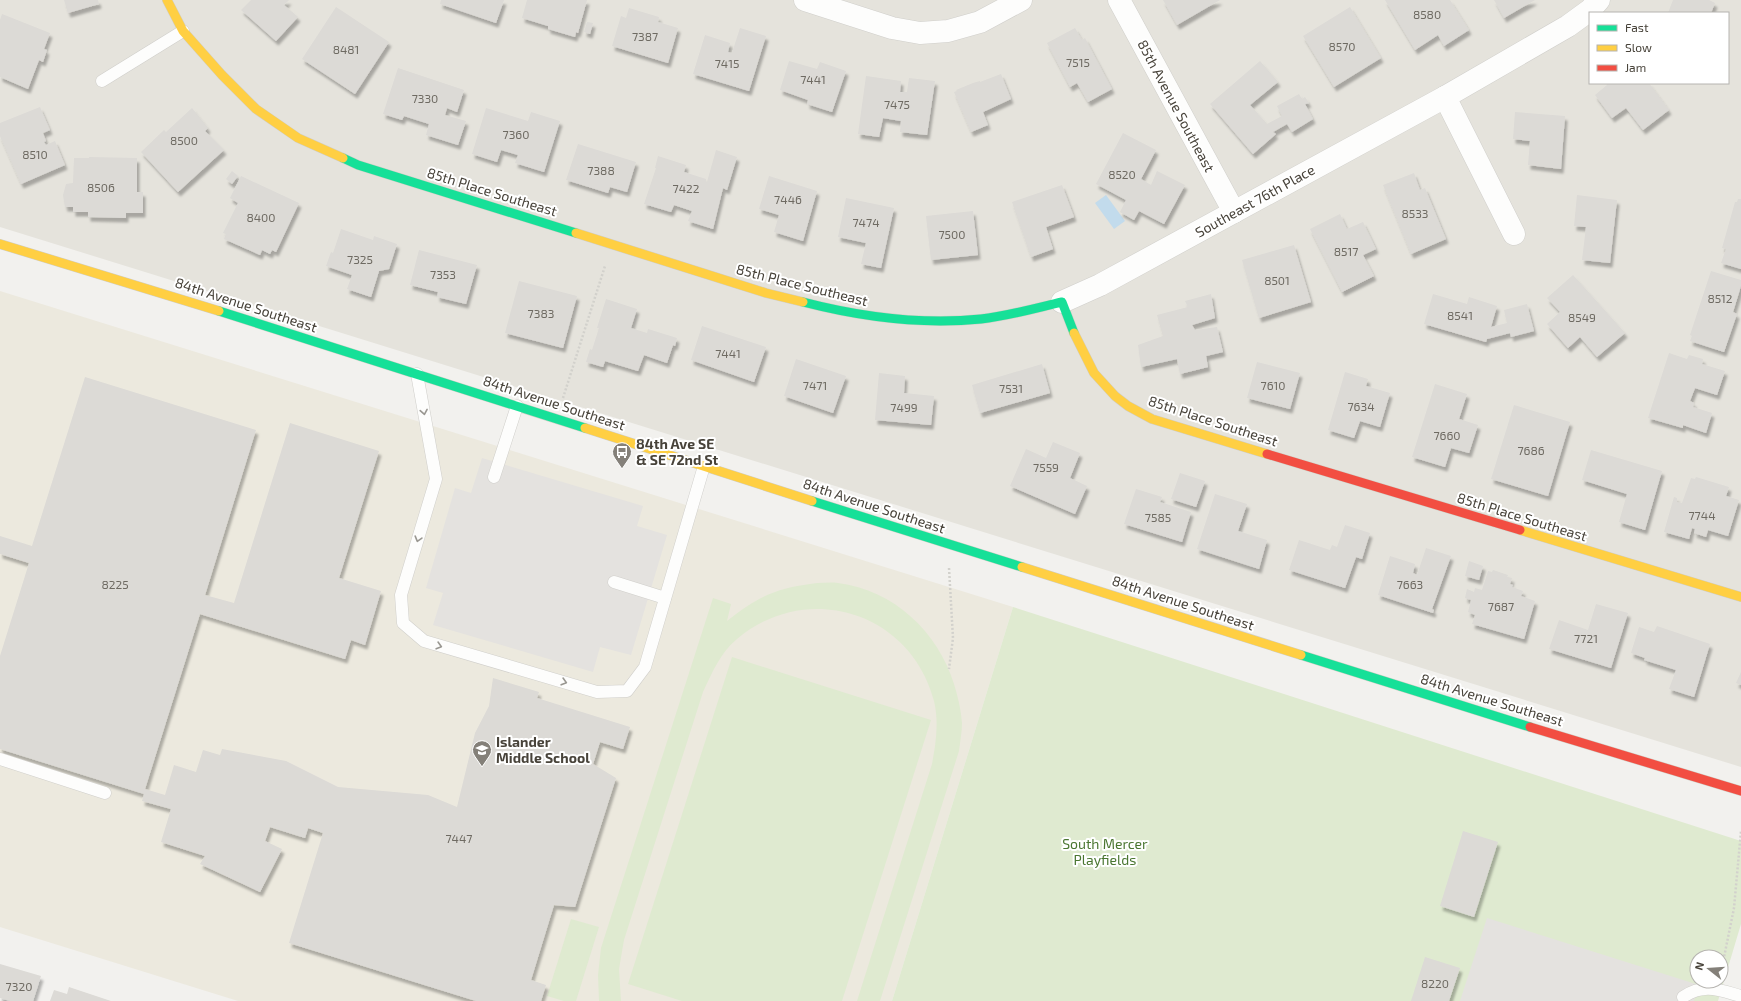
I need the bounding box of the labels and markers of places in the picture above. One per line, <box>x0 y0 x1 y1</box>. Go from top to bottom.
place label: 84th Ave SE & SE 72nd St <box>636 435 719 468</box>
bus stop icon: 84th Ave SE & SE 72nd St <box>611 441 633 469</box>
place label: Islander Middle School <box>496 733 590 766</box>
school or university icon: Islander Middle School <box>471 739 493 767</box>

